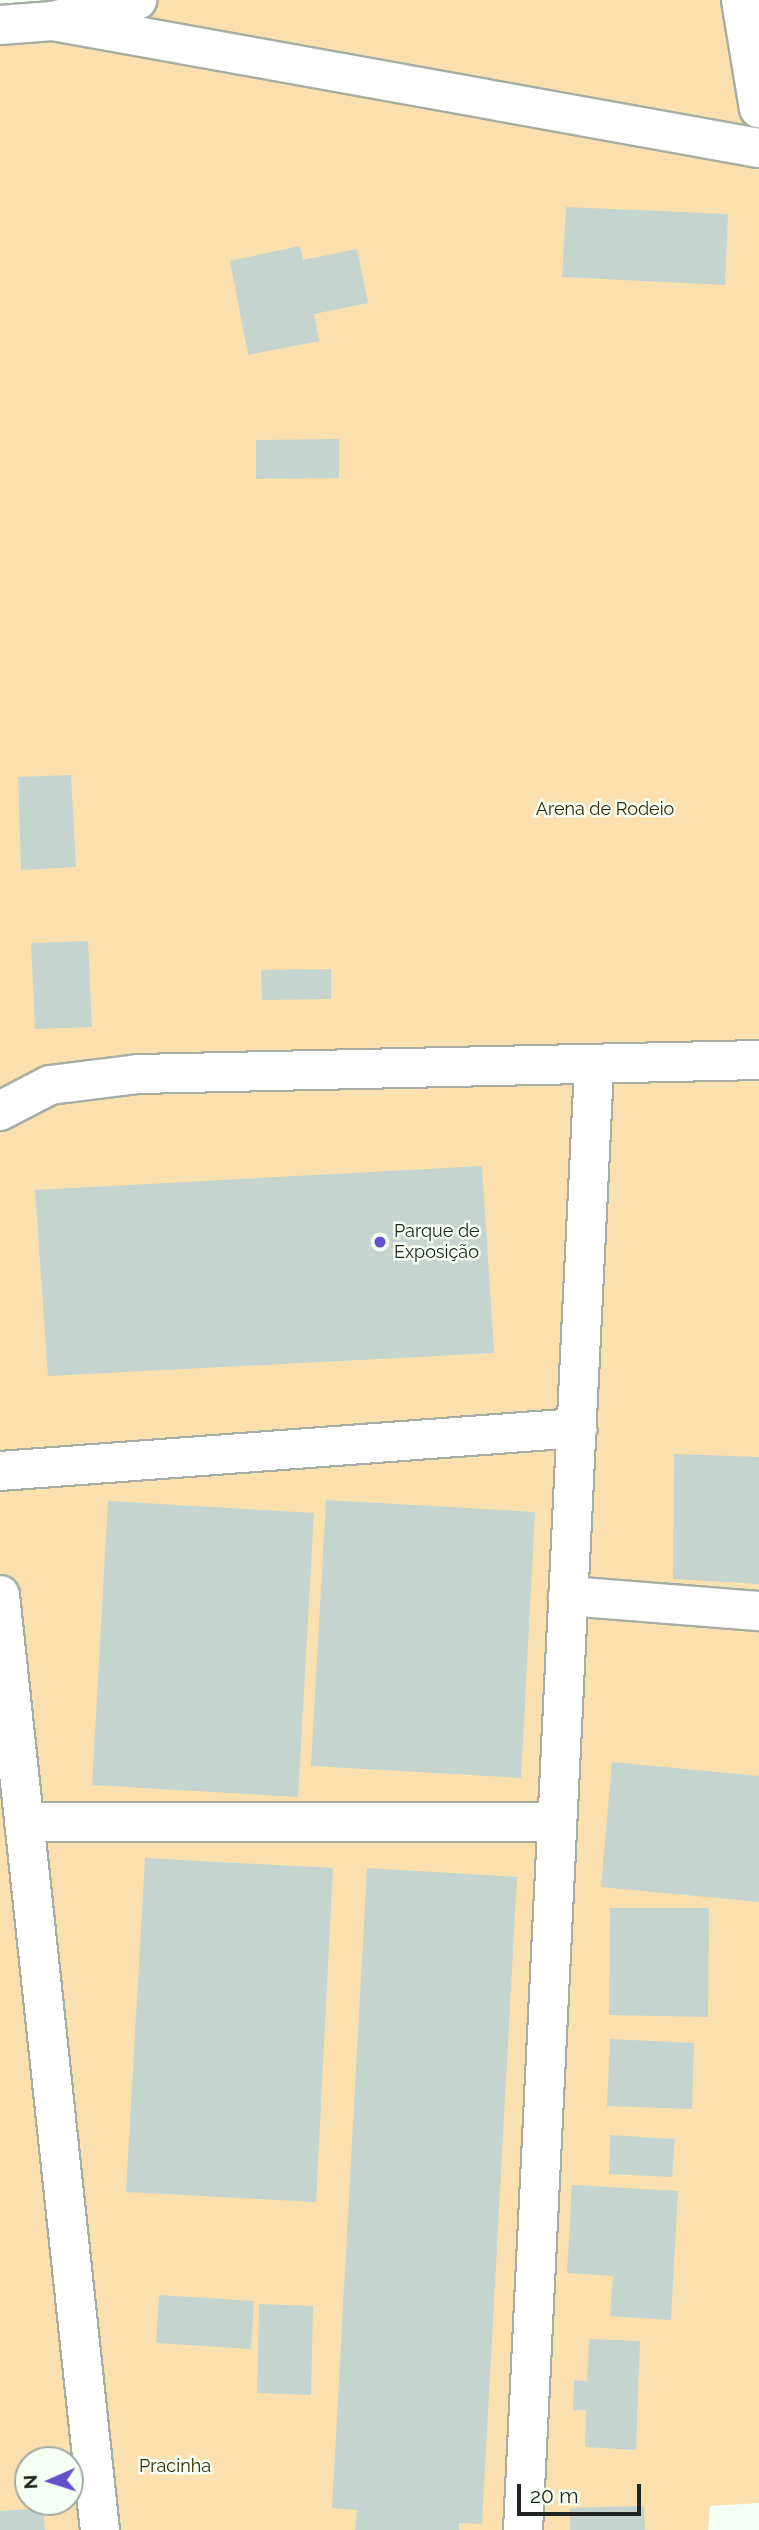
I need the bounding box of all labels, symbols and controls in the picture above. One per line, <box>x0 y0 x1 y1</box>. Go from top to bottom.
park label: Arena de Rodeio <box>536 798 674 820</box>
place label: Parque de Exposição <box>394 1221 480 1264</box>
marker: Parque de Exposição <box>372 1234 388 1250</box>
north arrow <box>14 2446 84 2516</box>
park label: Pracinha <box>139 2455 211 2477</box>
scale bar <box>521 2470 645 2514</box>
text: N <box>19 2474 41 2490</box>
text: 20 m <box>530 2483 578 2508</box>

